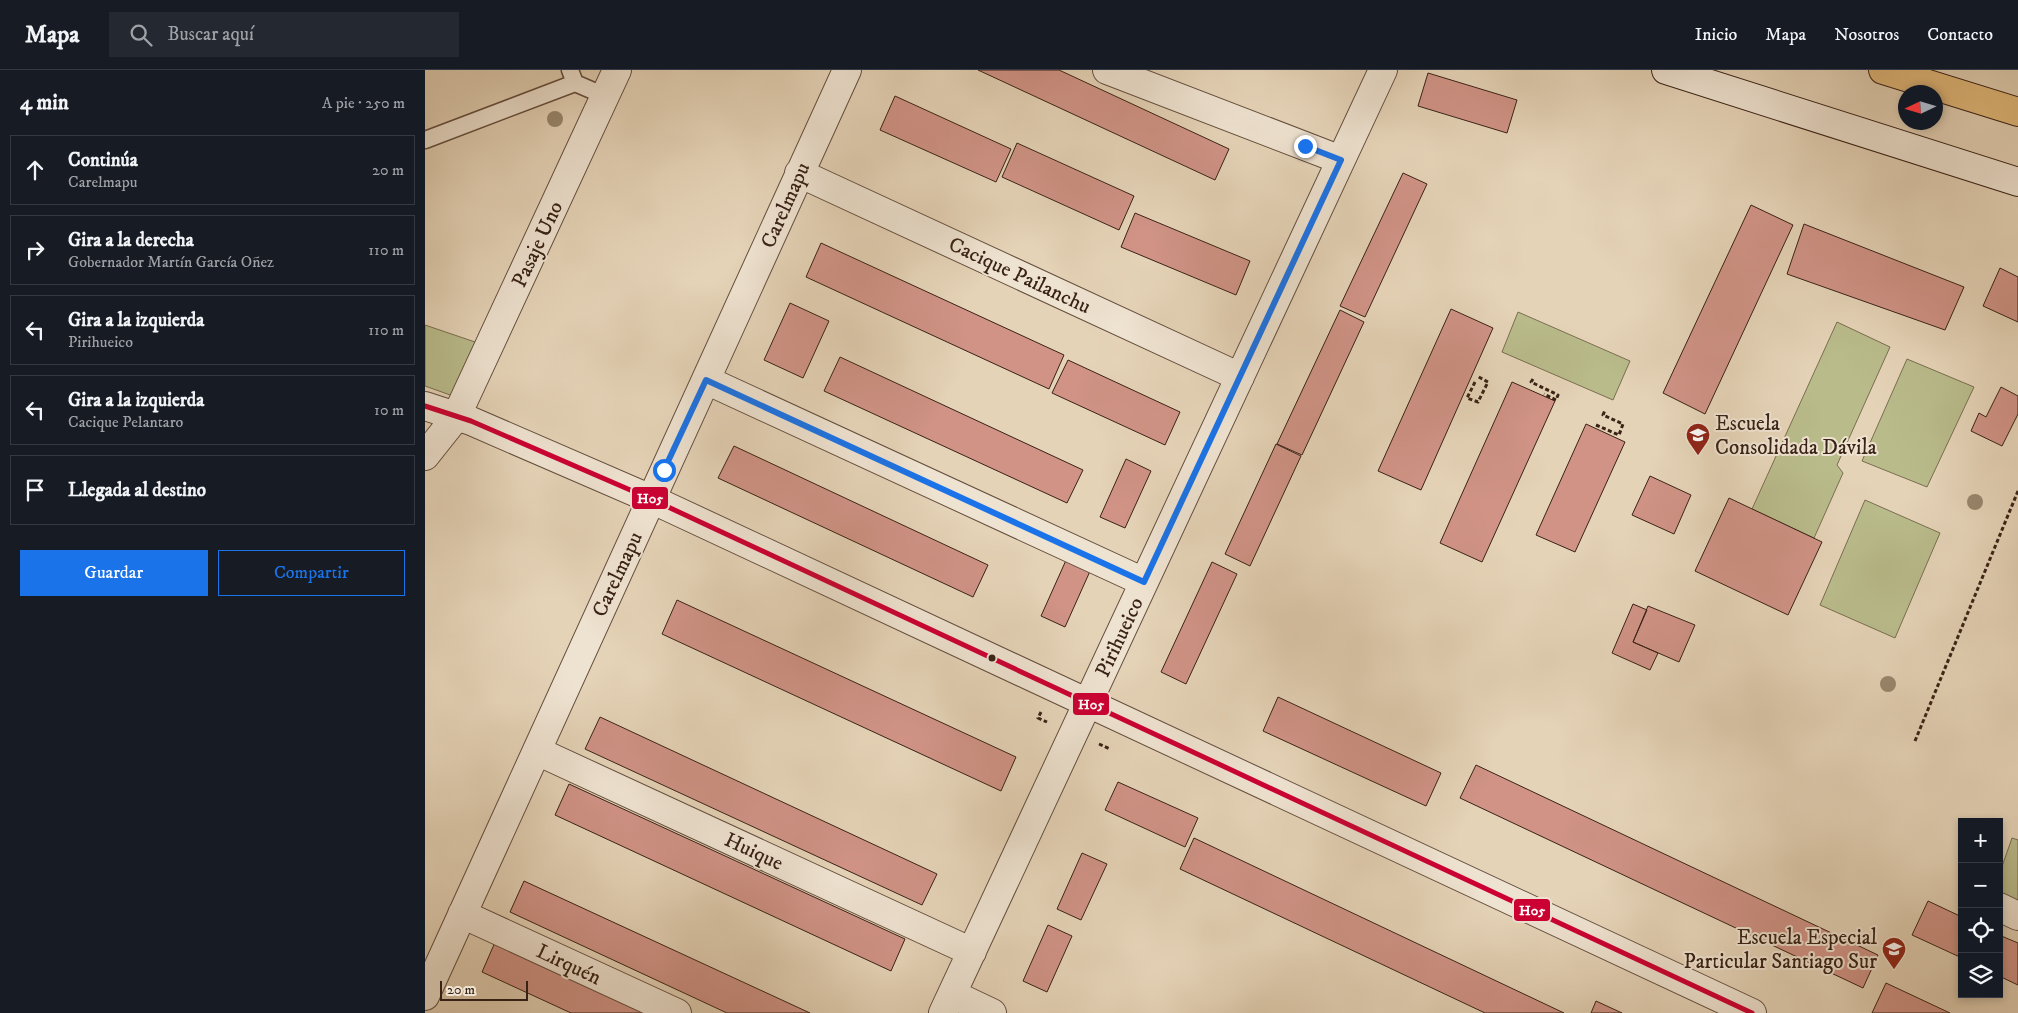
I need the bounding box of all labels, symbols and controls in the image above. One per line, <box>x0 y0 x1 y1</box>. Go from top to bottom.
search box <box>109 12 459 57</box>
text: Mapa <box>25 20 79 50</box>
icon: search <box>127 21 155 49</box>
text: Buscar aquí <box>167 23 254 46</box>
text: Inicio <box>1695 24 1737 46</box>
text: Mapa <box>1765 24 1806 46</box>
text: Nosotros <box>1834 24 1899 46</box>
text: Contacto <box>1927 24 1993 46</box>
north arrow <box>1898 85 1943 130</box>
text: 4 min <box>20 90 69 116</box>
text: A pie · 250 m <box>322 93 405 113</box>
route end <box>1294 135 1317 158</box>
text: Continúa <box>68 149 138 172</box>
icon: ahead <box>21 156 49 184</box>
street label: Carelmapu <box>756 159 816 252</box>
text: 20 m <box>372 160 404 180</box>
text: Carelmapu <box>68 172 137 192</box>
street label: Pasaje Uno <box>507 197 569 292</box>
text: Gira a la derecha <box>68 229 194 252</box>
street label: Cacique Pailanchu <box>944 232 1095 320</box>
icon: right <box>21 236 49 264</box>
text: 110 m <box>368 240 404 260</box>
text: Gobernador Martín García Oñez <box>68 252 274 272</box>
text: Gira a la izquierda <box>68 309 204 332</box>
icon: left <box>21 316 49 344</box>
text: 110 m <box>368 320 404 340</box>
text: Pirihueico <box>68 332 133 352</box>
text: Gira a la izquierda <box>68 389 204 412</box>
icon: left <box>21 396 49 424</box>
text: 10 m <box>374 400 404 420</box>
place label: Escuela Consolidada Dávila <box>1715 411 1877 461</box>
text: Cacique Pelantaro <box>68 412 183 432</box>
school or university icon: Escuela Consolidada Dávila <box>1685 422 1711 456</box>
route start <box>653 459 676 482</box>
icon: arrive <box>21 476 49 504</box>
text: Llegada al destino <box>68 479 206 502</box>
line badge: H05 <box>631 486 669 510</box>
text: H05 <box>637 490 663 508</box>
street label: Carelmapu <box>587 528 649 621</box>
button: Guardar <box>20 550 208 596</box>
button: Compartir <box>218 550 405 596</box>
street label: Pirihueico <box>1090 593 1150 682</box>
unlabelled marker <box>987 653 997 663</box>
line badge: H05 <box>1072 692 1110 716</box>
text: H05 <box>1078 696 1104 714</box>
map controls <box>1958 818 2003 998</box>
button: + <box>1958 818 2003 863</box>
street label: Huique <box>720 827 787 877</box>
button: − <box>1958 863 2003 908</box>
line badge: H05 <box>1513 898 1551 922</box>
text: H05 <box>1519 902 1545 920</box>
button: locate <box>1958 908 2003 953</box>
place label: Escuela Especial Particular Santiago Sur <box>1683 925 1878 975</box>
school or university icon: Escuela Especial Particular Santiago Sur <box>1881 936 1907 970</box>
street label: Lirquén <box>532 939 605 991</box>
button: layers <box>1958 953 2003 998</box>
scale bar <box>440 978 527 1001</box>
text: 20 m <box>447 981 475 999</box>

